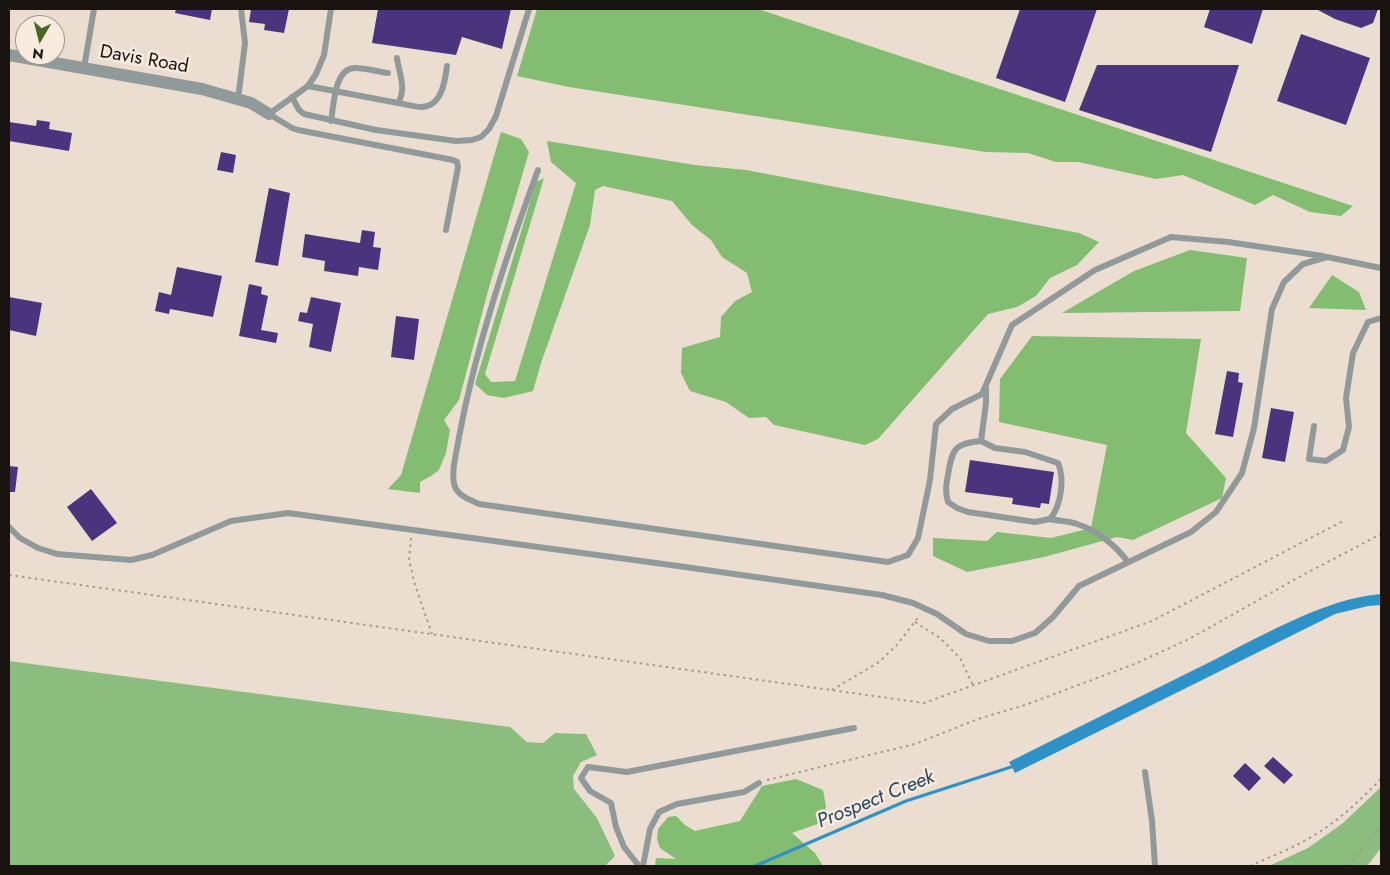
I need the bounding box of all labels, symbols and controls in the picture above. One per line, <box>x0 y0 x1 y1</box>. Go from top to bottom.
north arrow <box>15 15 65 65</box>
street label: Davis Road <box>98 41 190 79</box>
text: N <box>31 43 45 65</box>
water label: Prospect Creek <box>814 766 938 834</box>

